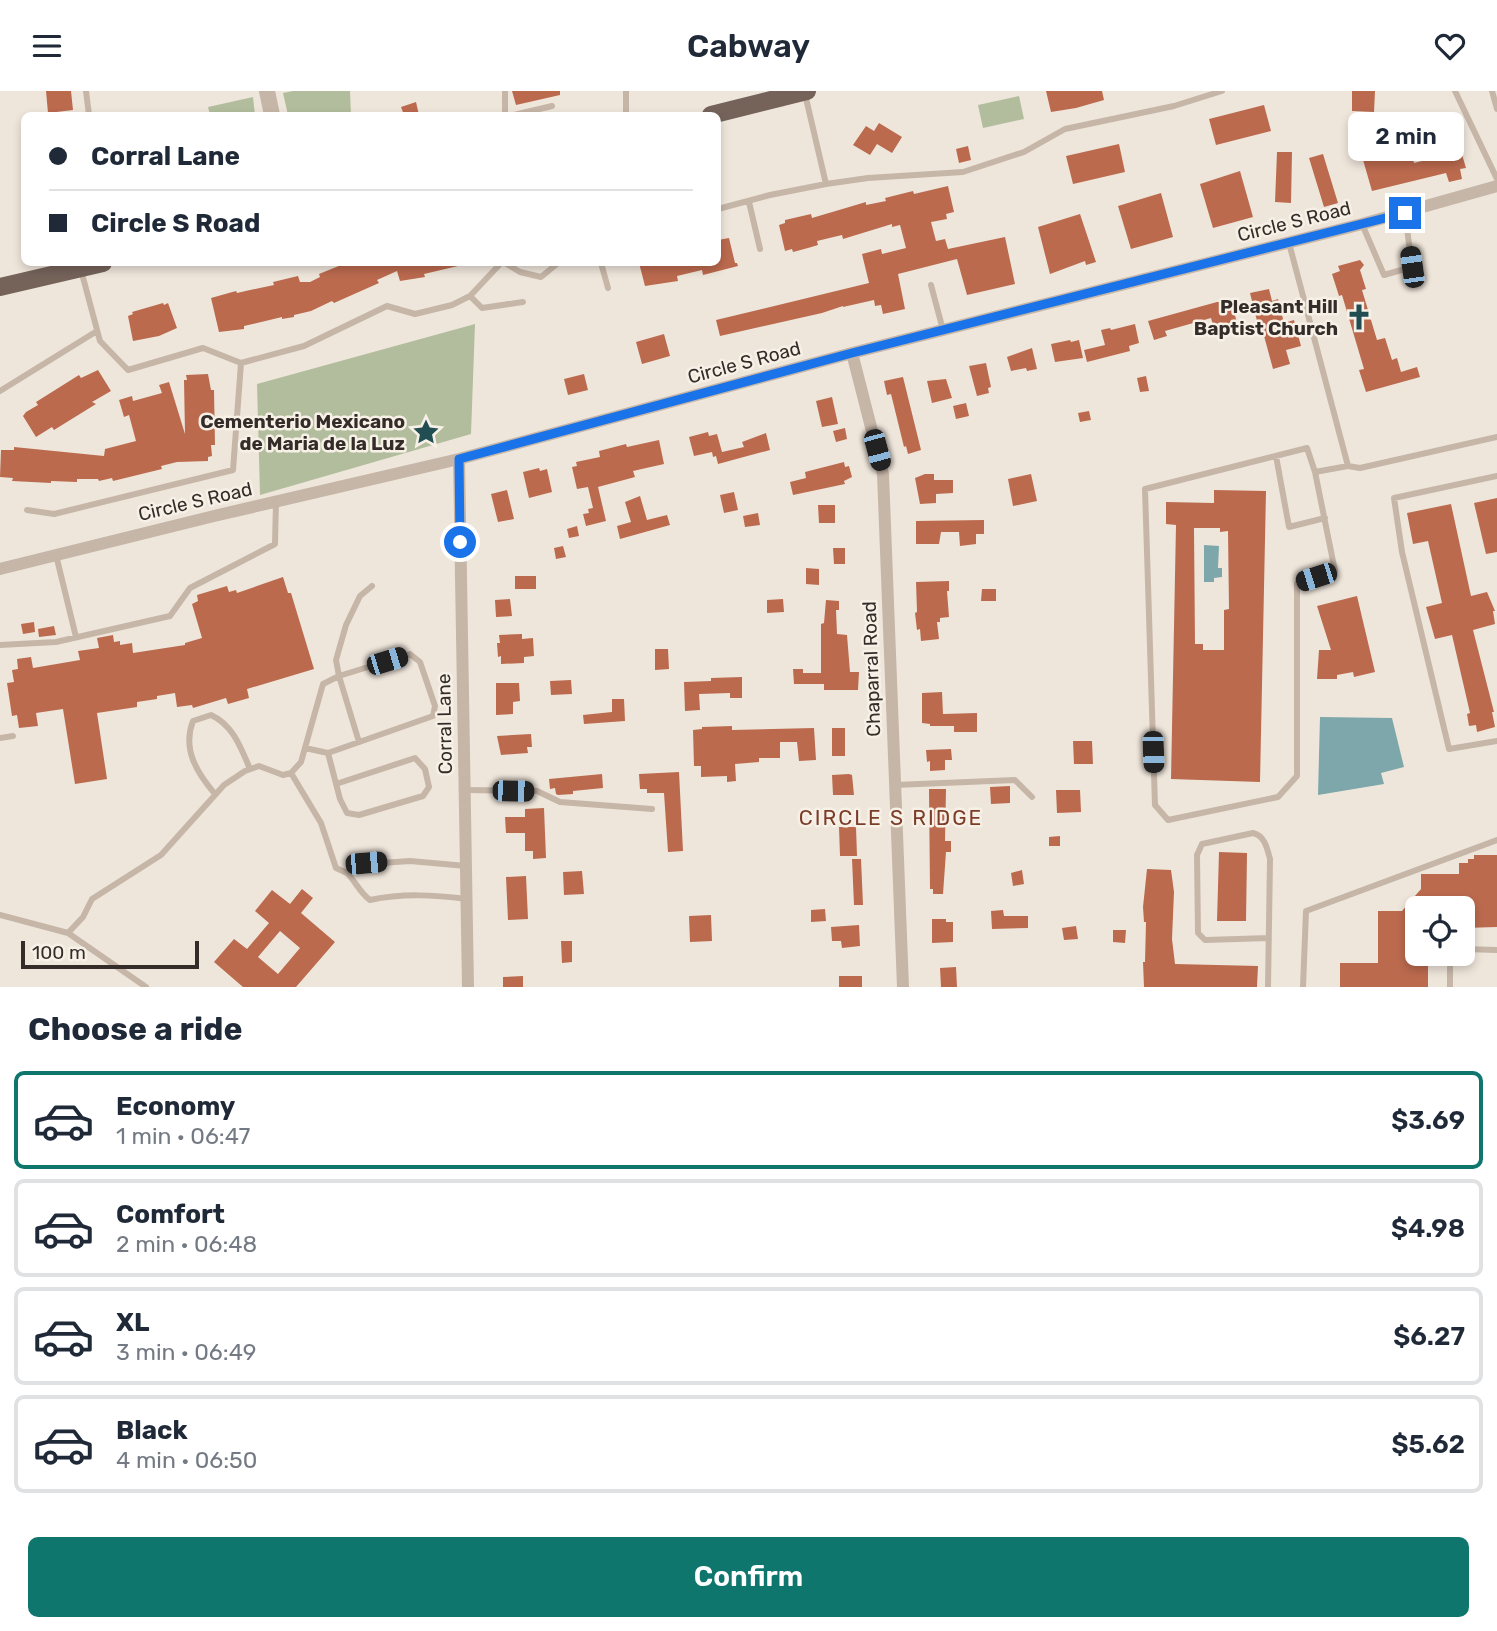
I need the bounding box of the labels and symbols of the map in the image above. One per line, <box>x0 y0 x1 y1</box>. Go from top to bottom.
callout: 2 min <box>1347 111 1463 160</box>
street label: Circle S Road <box>1235 196 1353 247</box>
route end <box>1389 197 1421 229</box>
car <box>1399 245 1426 289</box>
place label: Pleasant Hill Baptist Church <box>1194 295 1338 340</box>
church icon: Pleasant Hill Baptist Church <box>1344 302 1374 332</box>
street label: Circle S Road <box>685 336 803 389</box>
place label: Cementerio Mexicano de Maria de la Luz <box>200 410 405 455</box>
place icon: Cementerio Mexicano de Maria de la Luz <box>411 417 441 447</box>
car <box>862 427 893 473</box>
street label: Circle S Road <box>136 477 254 526</box>
route start <box>444 526 476 558</box>
car <box>1293 561 1340 593</box>
street label: Chaparral Road <box>858 601 885 737</box>
car <box>364 645 411 677</box>
street label: Corral Lane <box>432 673 457 775</box>
car <box>1142 731 1165 773</box>
car <box>492 780 535 802</box>
district label: CIRCLE S RIDGE <box>799 805 983 830</box>
car <box>345 851 388 875</box>
scale bar <box>21 938 200 970</box>

